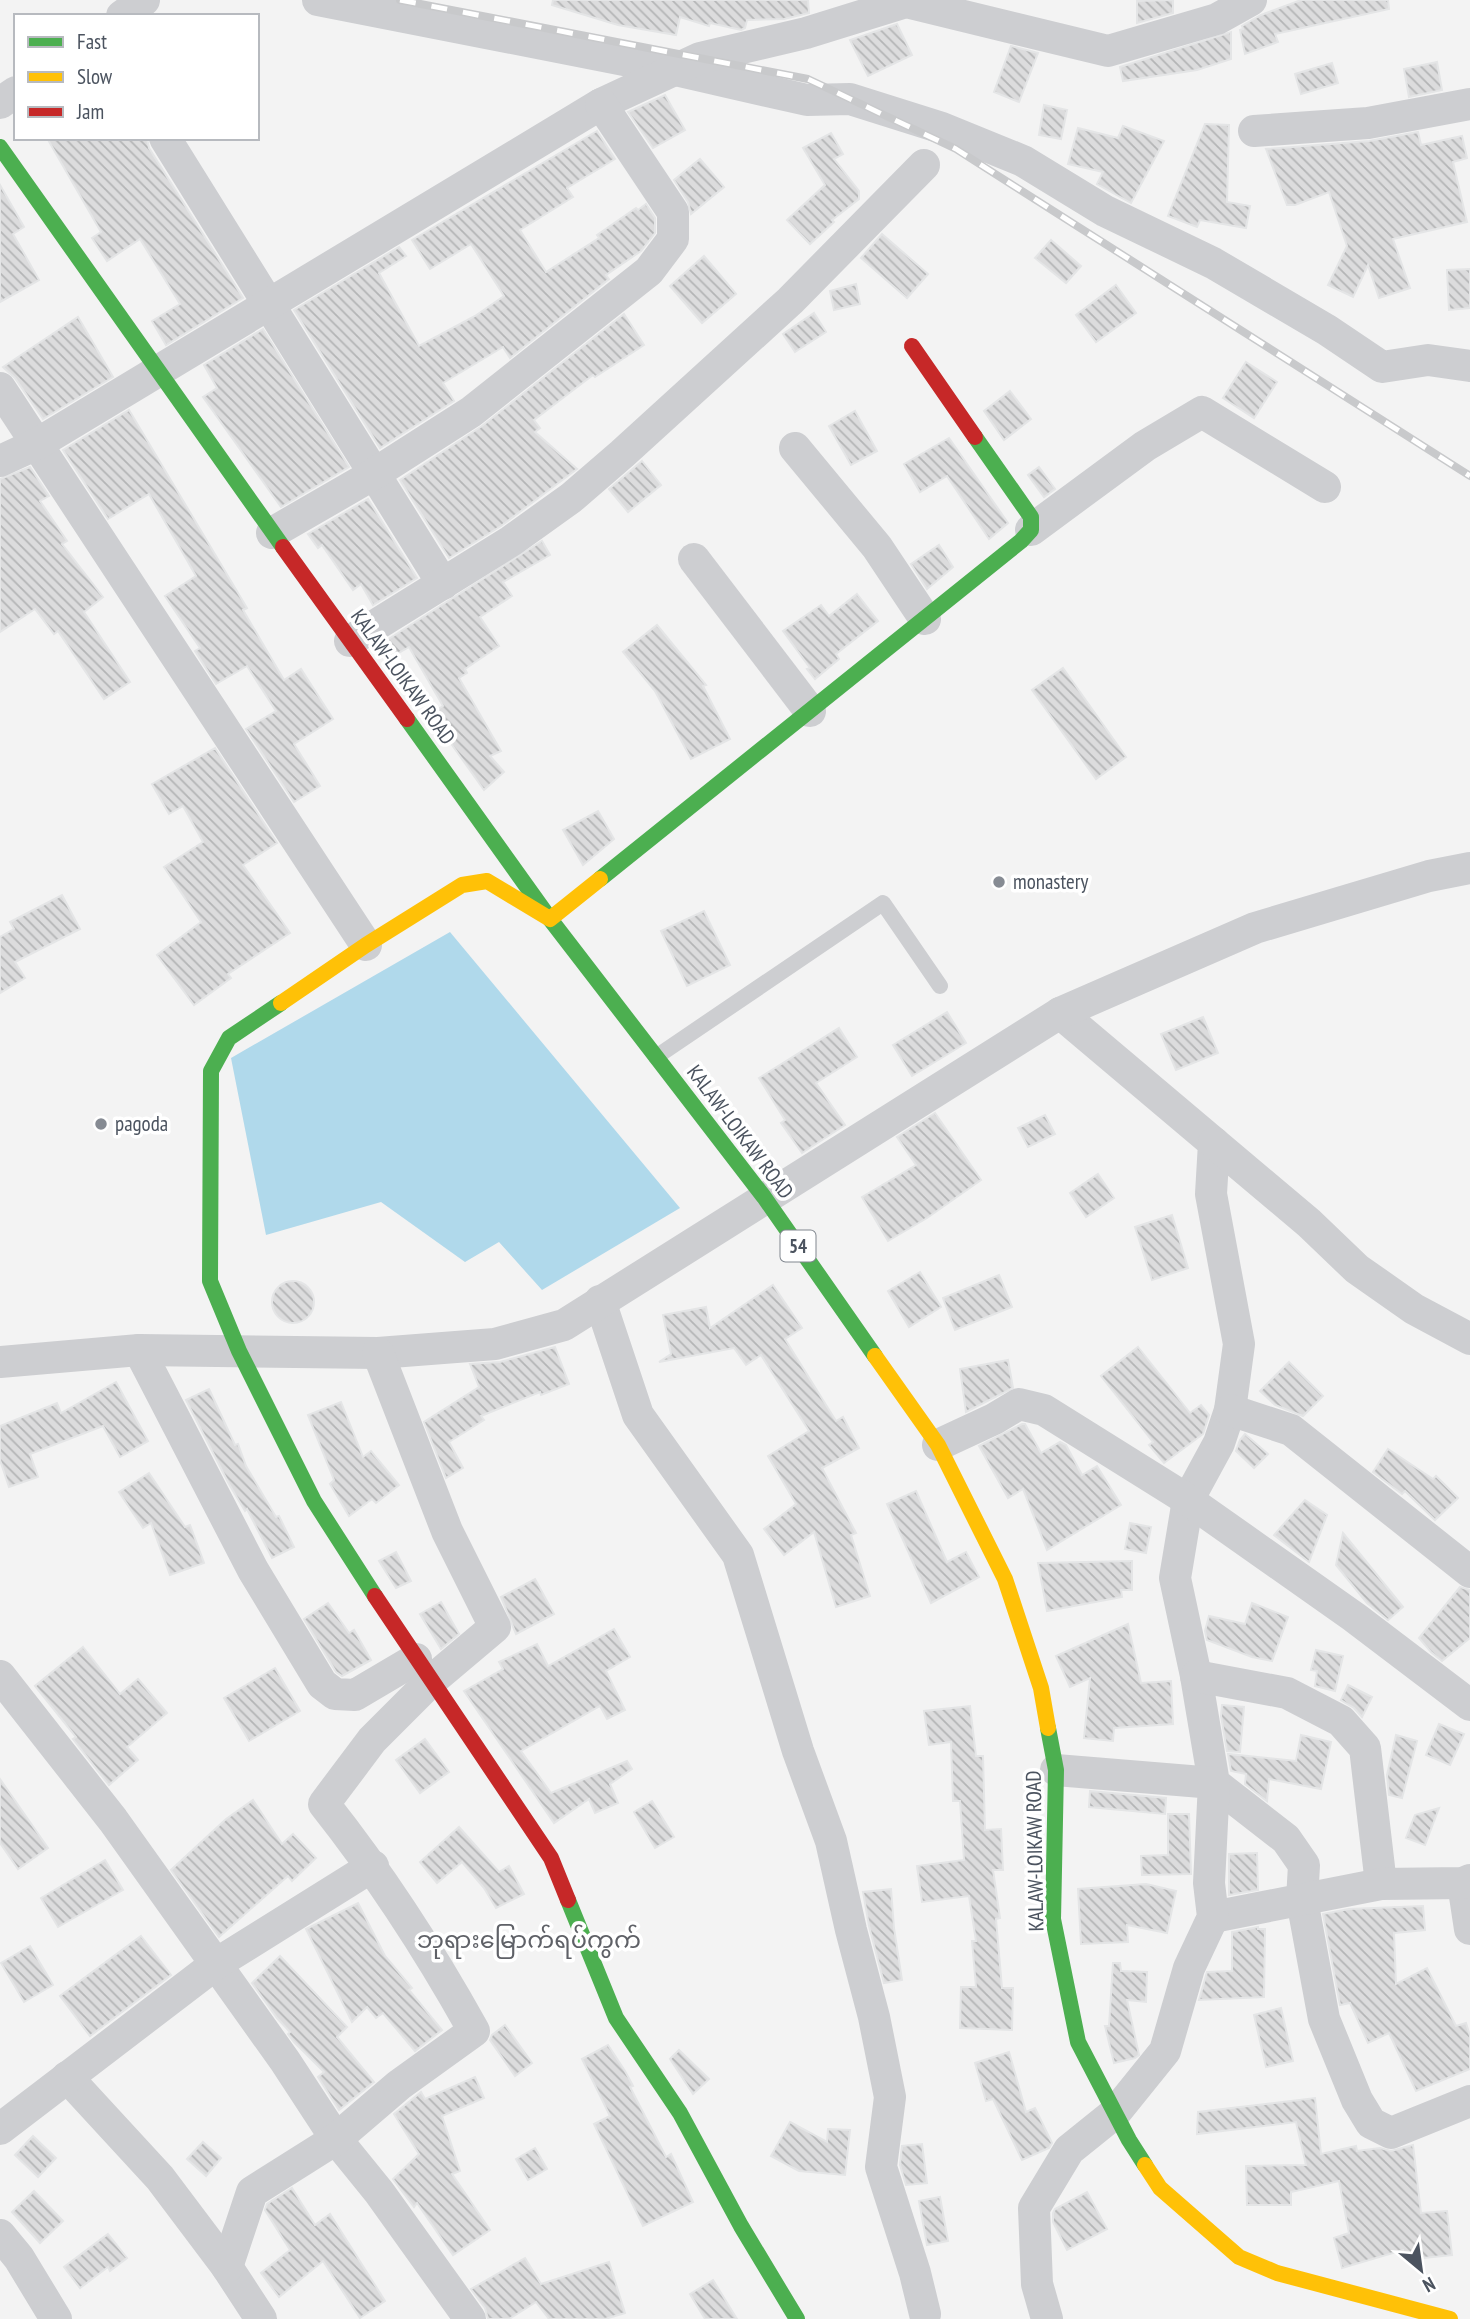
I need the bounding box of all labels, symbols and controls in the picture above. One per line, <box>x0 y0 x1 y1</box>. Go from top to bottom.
legend <box>14 14 259 140</box>
text: Fast <box>77 28 107 55</box>
text: Slow <box>77 63 113 90</box>
text: Jam <box>76 98 104 125</box>
street label: KALAW-LOIKAW ROAD <box>345 604 462 750</box>
place label: monastery <box>1013 868 1088 895</box>
marker: monastery <box>991 874 1007 890</box>
street label: KALAW-LOIKAW ROAD <box>681 1059 800 1204</box>
place label: pagoda <box>115 1110 168 1137</box>
marker: pagoda <box>93 1116 109 1132</box>
road number: 54 <box>780 1230 816 1262</box>
street label: KALAW-LOIKAW ROAD <box>1020 1770 1049 1932</box>
district label: ဘုရားမြောက်ရပ်ကွက် <box>417 1924 641 1959</box>
north arrow <box>1386 2235 1456 2305</box>
text: N <box>1419 2272 1440 2298</box>

